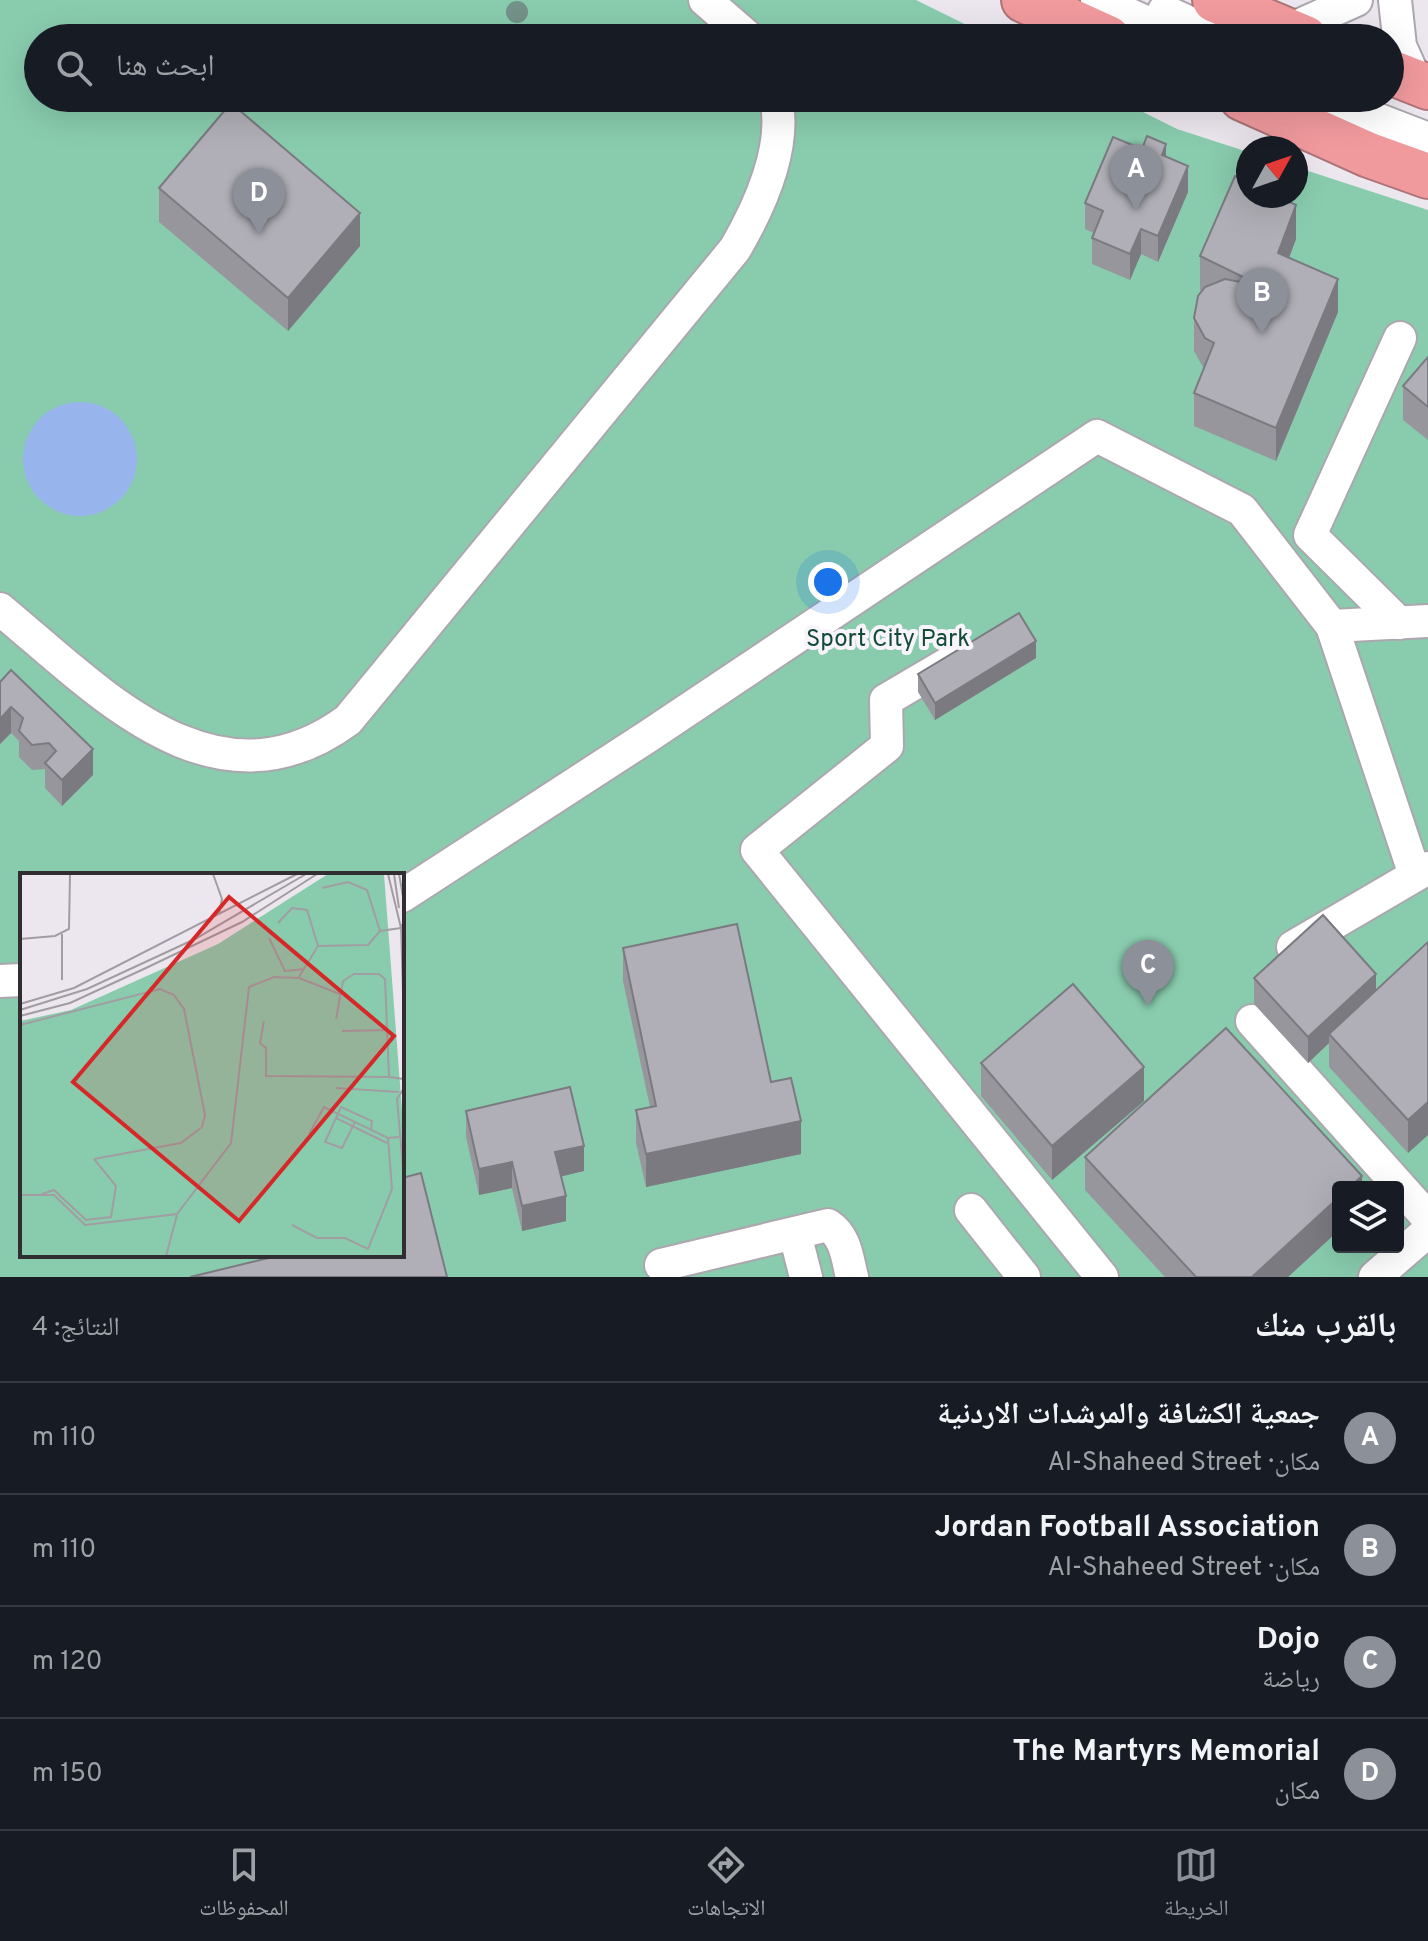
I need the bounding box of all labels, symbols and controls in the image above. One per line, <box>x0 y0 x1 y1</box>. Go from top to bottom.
search box <box>24 24 1404 112</box>
icon: search <box>52 46 96 90</box>
text: ابحث هنا <box>116 49 215 86</box>
north arrow <box>1236 136 1308 208</box>
pin: A <box>1110 144 1162 210</box>
pin: D <box>233 168 285 234</box>
pin: B <box>1236 268 1288 334</box>
your location <box>808 562 848 602</box>
park label: Sport City Park <box>806 625 970 655</box>
inset map <box>20 873 404 1257</box>
pin: C <box>1122 940 1174 1006</box>
map controls <box>1332 1181 1404 1253</box>
button: layers <box>1332 1181 1404 1253</box>
text: بالقرب منك <box>1255 1306 1396 1349</box>
text: النتائج: 4 <box>32 1312 120 1345</box>
text: جمعية الكشافة والمرشدات الاردنية <box>937 1397 1320 1434</box>
text: 110 m <box>32 1422 96 1455</box>
text: A <box>1361 1422 1379 1455</box>
text: مكان · Al-Shaheed Street <box>1047 1447 1320 1480</box>
text: Jordan Football Association <box>935 1510 1320 1547</box>
text: 110 m <box>32 1534 96 1567</box>
text: B <box>1361 1534 1379 1567</box>
text: مكان · Al-Shaheed Street <box>1047 1552 1320 1585</box>
text: Dojo <box>1257 1622 1320 1659</box>
text: 120 m <box>32 1646 102 1679</box>
text: C <box>1362 1646 1378 1679</box>
text: رياضة <box>1262 1664 1320 1697</box>
text: The Martyrs Memorial <box>1013 1734 1320 1771</box>
text: 150 m <box>32 1758 103 1791</box>
text: D <box>1361 1758 1379 1791</box>
text: مكان <box>1274 1776 1320 1809</box>
tab: المحفوظات <box>199 1843 289 1929</box>
tab: الاتجاهات <box>687 1843 765 1929</box>
tab: الخريطة <box>1164 1843 1229 1929</box>

